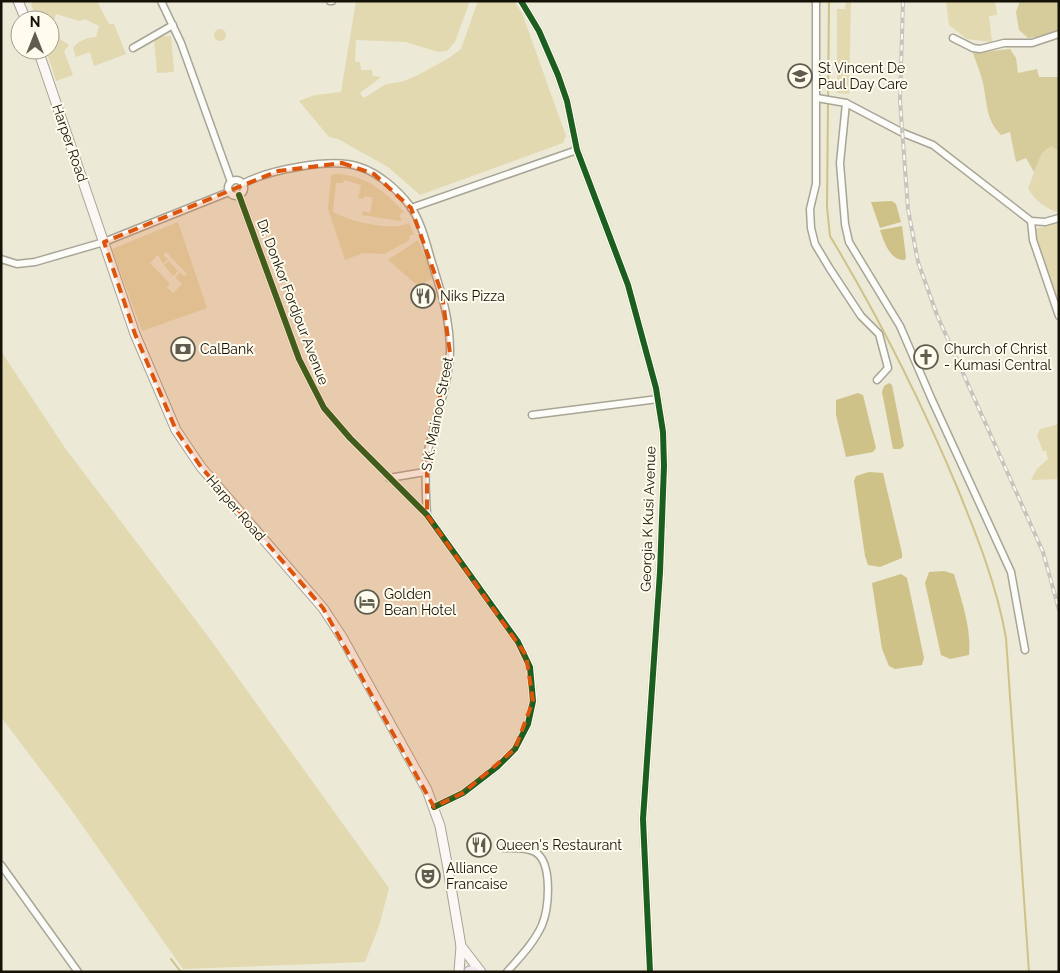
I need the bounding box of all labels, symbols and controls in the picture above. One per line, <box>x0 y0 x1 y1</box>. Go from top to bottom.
north arrow <box>10 10 60 60</box>
text: N <box>30 14 40 30</box>
place label: St Vincent De Paul Day Care <box>818 60 908 92</box>
school or university icon: St Vincent De Paul Day Care <box>787 63 813 89</box>
street label: Harper Road <box>49 102 91 184</box>
street label: Dr. Donkor Fordjour Avenue <box>254 217 332 387</box>
restaurant icon: Niks Pizza <box>410 283 436 309</box>
place label: Niks Pizza <box>440 288 505 304</box>
bank icon: CalBank <box>170 336 196 362</box>
place label: CalBank <box>200 341 254 357</box>
place label: Church of Christ - Kumasi Central <box>944 341 1052 373</box>
church icon: Church of Christ - Kumasi Central <box>913 344 939 370</box>
street label: S.K. Mainoo Street <box>418 355 456 473</box>
street label: Georgia K Kusi Avenue <box>637 446 659 592</box>
street label: Harper Road <box>203 472 269 544</box>
place label: Golden Bean Hotel <box>384 586 456 618</box>
hotel icon: Golden Bean Hotel <box>354 589 380 615</box>
restaurant icon: Queen's Restaurant <box>466 832 492 858</box>
place label: Queen's Restaurant <box>496 837 622 853</box>
place label: Alliance Francaise <box>446 860 508 892</box>
theatre icon: Alliance Francaise <box>415 863 441 889</box>

